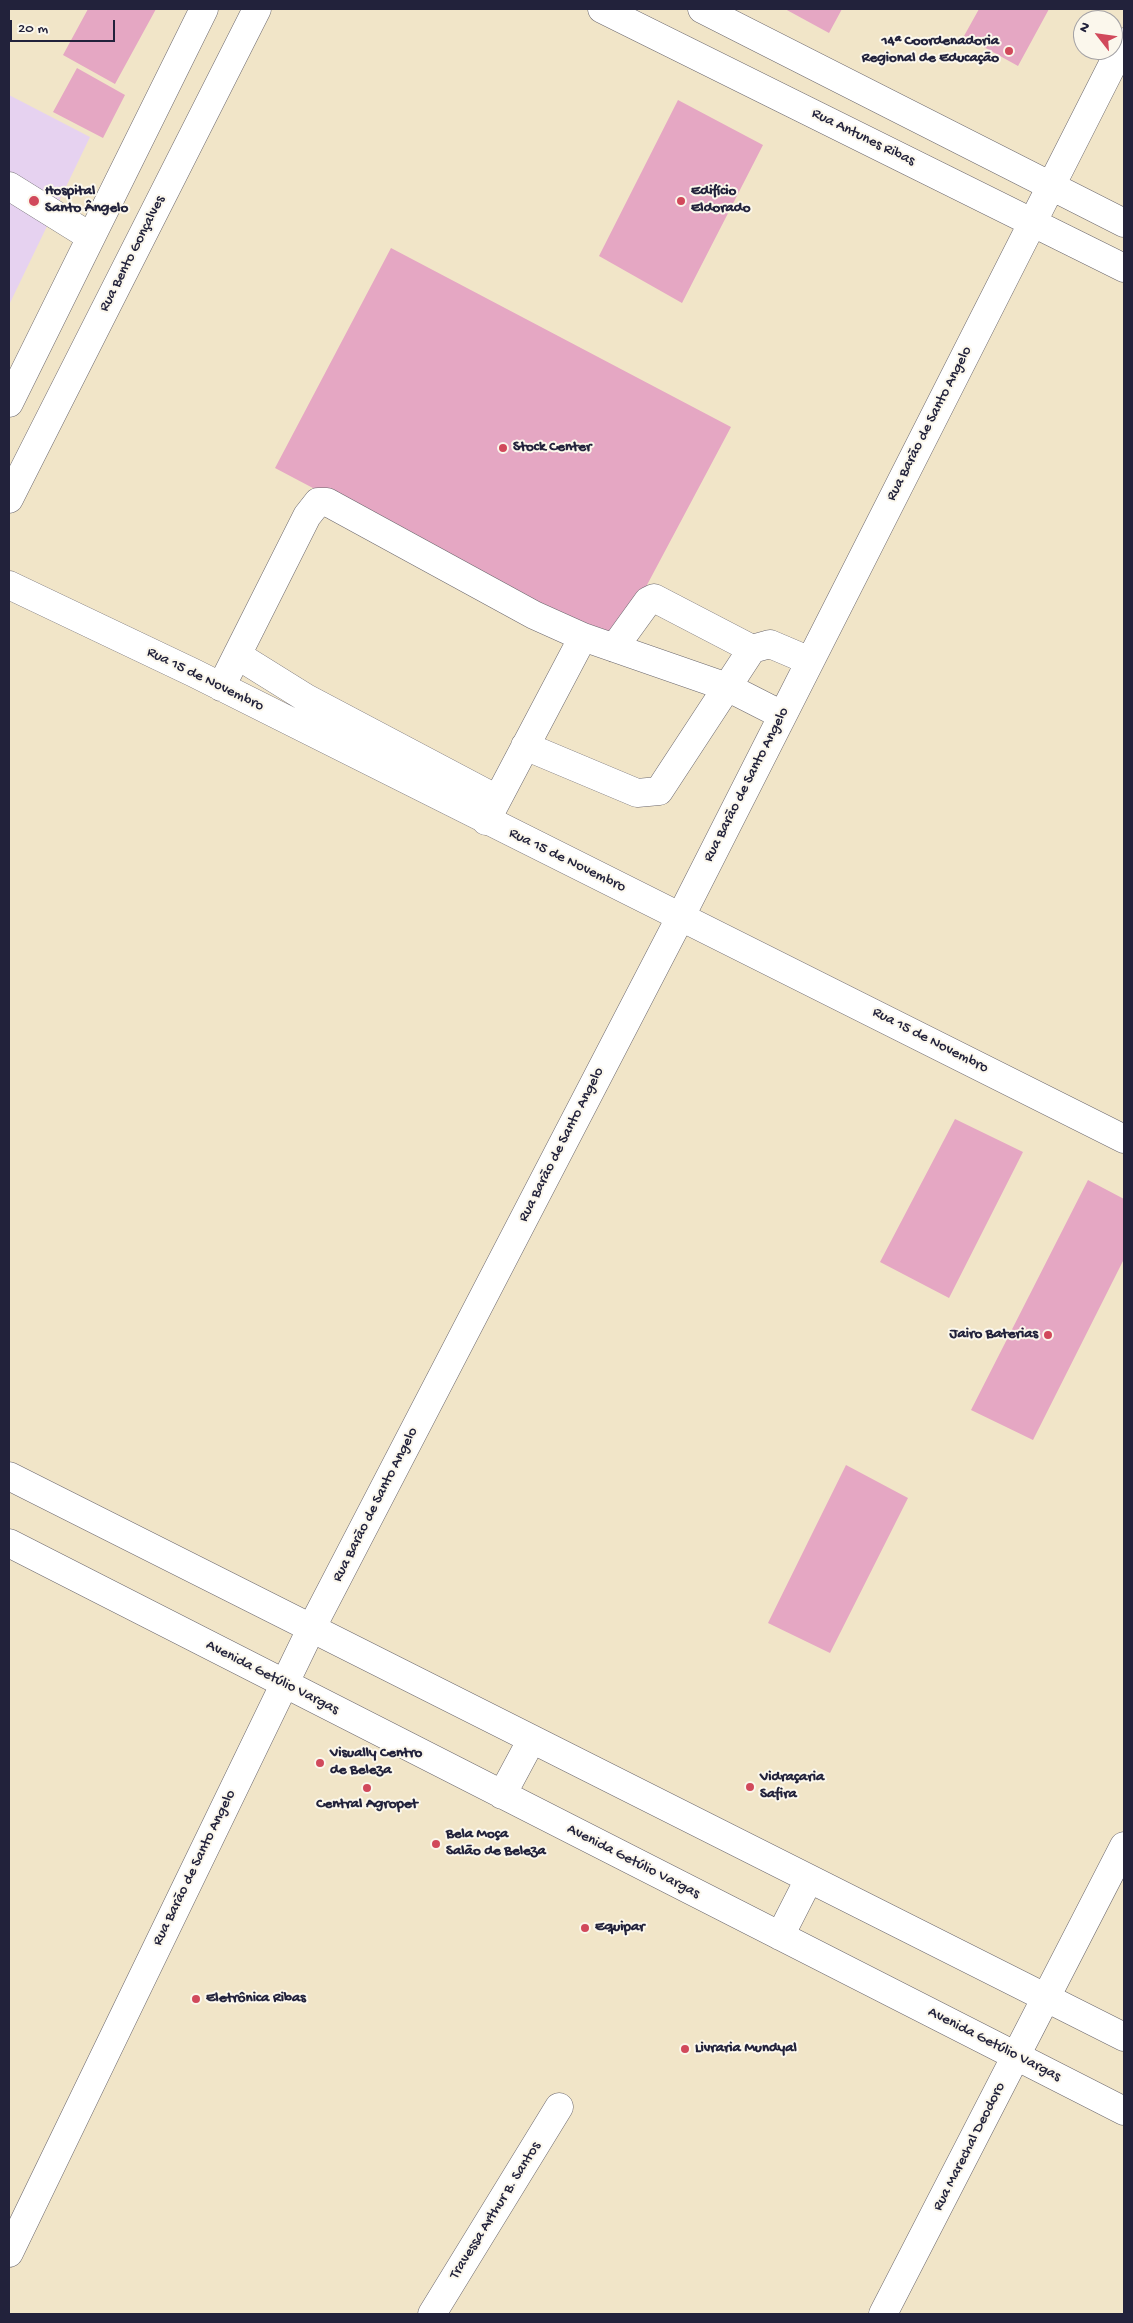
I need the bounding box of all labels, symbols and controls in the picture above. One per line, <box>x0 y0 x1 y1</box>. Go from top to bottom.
scale bar <box>12 10 118 42</box>
north arrow <box>1073 10 1123 60</box>
text: 20 m <box>18 20 48 38</box>
text: N <box>1076 20 1095 36</box>
place label: 14ª Coordenadoria Regional de Educação <box>862 33 999 68</box>
marker: 14ª Coordenadoria Regional de Educação <box>1003 45 1015 57</box>
street label: Rua Antunes Ribas <box>808 105 918 171</box>
place label: Hospital Santo Ângelo <box>45 183 128 218</box>
place label: Edifício Eldorado <box>691 183 750 218</box>
street label: Rua Bento Gonçalves <box>96 193 170 315</box>
marker: Hospital Santo Ângelo <box>27 194 41 208</box>
marker: Edifício Eldorado <box>675 195 687 207</box>
street label: Rua Barão de Santo Angelo <box>883 344 977 504</box>
place label: Stock Center <box>513 439 591 457</box>
marker: Stock Center <box>497 442 509 454</box>
street label: Rua 15 de Novembro <box>144 644 266 716</box>
street label: Rua Barão de Santo Angelo <box>700 705 794 865</box>
street label: Rua 15 de Novembro <box>506 825 628 897</box>
street label: Rua 15 de Novembro <box>869 1004 991 1078</box>
street label: Rua Barão de Santo Angelo <box>515 1065 609 1225</box>
place label: Jairo Baterias <box>950 1326 1038 1344</box>
marker: Jairo Baterias <box>1042 1329 1054 1341</box>
street label: Rua Barão de Santo Angelo <box>329 1425 423 1585</box>
street label: Avenida Getúlio Vargas <box>202 1637 342 1719</box>
place label: Visually Centro de Beleza <box>330 1745 422 1780</box>
marker: Visually Centro de Beleza <box>314 1757 326 1769</box>
place label: Vidraçaria Safira <box>760 1769 824 1804</box>
marker: Vidraçaria Safira <box>744 1781 756 1793</box>
marker: Central Agropet <box>361 1782 373 1794</box>
street label: Rua Barão de Santo Angelo <box>149 1787 241 1949</box>
place label: Central Agropet <box>316 1796 418 1814</box>
street label: Avenida Getúlio Vargas <box>563 1821 703 1903</box>
place label: Bela Moça Salão de Beleza <box>446 1826 546 1861</box>
marker: Bela Moça Salão de Beleza <box>430 1838 442 1850</box>
place label: Equipar <box>595 1919 645 1937</box>
marker: Equipar <box>579 1922 591 1934</box>
place label: Eletrônica Ribas <box>206 1990 306 2008</box>
marker: Eletrônica Ribas <box>190 1993 202 2005</box>
street label: Avenida Getúlio Vargas <box>924 2004 1064 2086</box>
place label: Livraria Mundyal <box>695 2040 797 2058</box>
marker: Livraria Mundyal <box>679 2043 691 2055</box>
street label: Rua Marechal Deodoro <box>930 2080 1010 2214</box>
street label: Travessa Arthur B. Santos <box>446 2139 546 2283</box>

